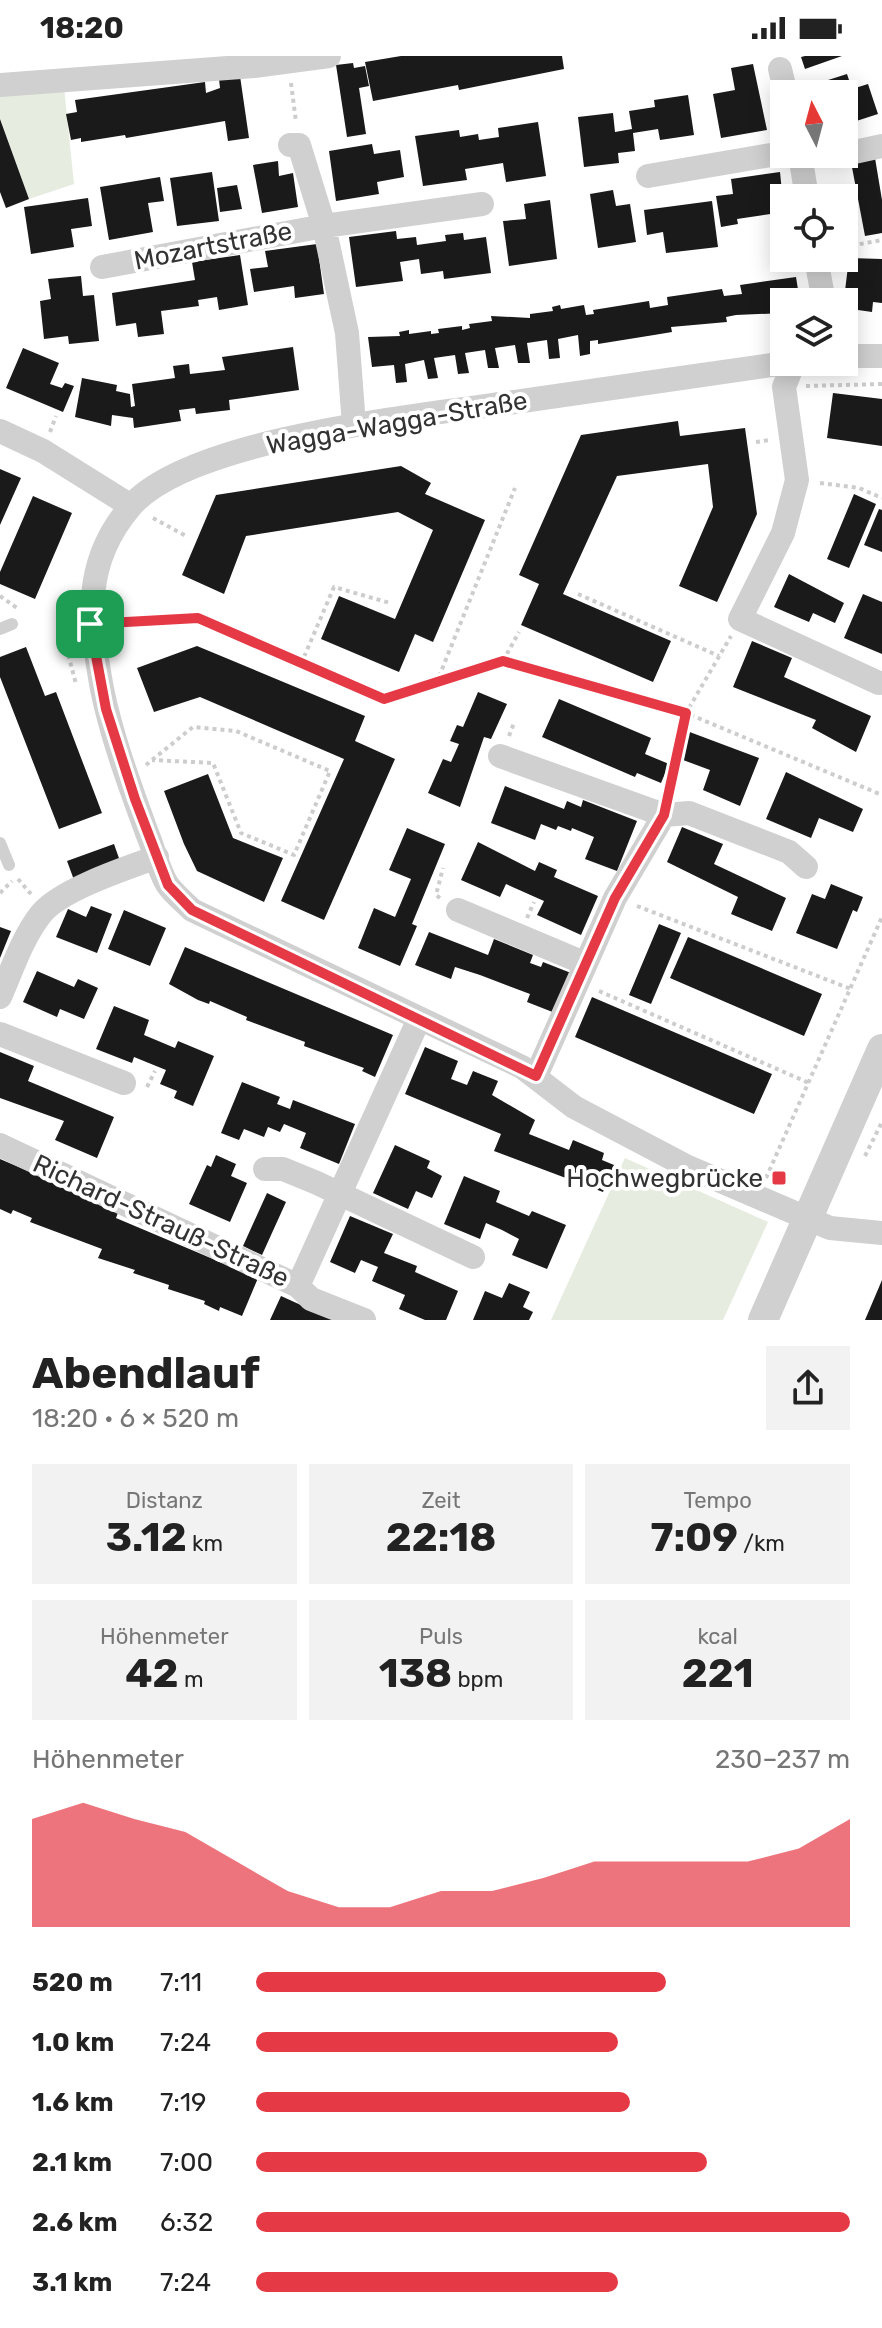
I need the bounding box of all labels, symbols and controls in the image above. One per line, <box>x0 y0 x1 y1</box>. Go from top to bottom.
text: 18:20 <box>40 10 124 46</box>
north arrow <box>770 80 858 168</box>
map controls <box>770 80 858 376</box>
button: locate <box>770 184 858 272</box>
street label: Mozartstraße <box>131 215 295 277</box>
button: layers <box>770 288 858 376</box>
street label: Wagga-Wagga-Straße <box>264 385 530 461</box>
pin <box>56 590 124 658</box>
icon: arrive <box>68 602 112 646</box>
street label: Richard-Strauß-Straße <box>28 1148 294 1294</box>
place label: Hochwegbrücke <box>566 1163 763 1194</box>
marker: Hochwegbrücke <box>770 1169 788 1187</box>
button: share <box>766 1346 850 1430</box>
text: Abendlauf <box>32 1347 260 1399</box>
text: 18:20 · 6 × 520 m <box>32 1403 239 1434</box>
text: Distanz <box>126 1487 203 1514</box>
text: Zeit <box>421 1487 461 1514</box>
text: Tempo <box>684 1487 752 1514</box>
text: 3.12 <box>106 1514 187 1561</box>
text: 22:18 <box>386 1514 496 1561</box>
text: 7:09 <box>650 1514 738 1561</box>
text: km <box>187 1530 223 1557</box>
text: /km <box>738 1530 785 1557</box>
text: Höhenmeter <box>100 1623 229 1650</box>
text: Puls <box>419 1623 463 1650</box>
text: kcal <box>697 1623 738 1650</box>
text: 42 <box>125 1650 179 1697</box>
text: 138 <box>379 1650 452 1697</box>
text: 221 <box>682 1650 754 1697</box>
text: m <box>179 1666 203 1693</box>
text: bpm <box>452 1666 503 1693</box>
text: Höhenmeter <box>32 1744 184 1775</box>
text: 230–237 m <box>715 1744 850 1775</box>
text: 520 m <box>32 1967 113 1998</box>
text: 7:11 <box>160 1967 202 1998</box>
text: 1.0 km <box>32 2027 114 2058</box>
text: 7:24 <box>160 2027 211 2058</box>
text: 1.6 km <box>32 2087 114 2118</box>
text: 7:19 <box>160 2087 207 2118</box>
text: 2.1 km <box>32 2147 112 2178</box>
text: 7:00 <box>160 2147 213 2178</box>
text: 2.6 km <box>32 2207 118 2238</box>
text: 6:32 <box>160 2207 213 2238</box>
text: 3.1 km <box>32 2267 112 2298</box>
text: 7:24 <box>160 2267 211 2298</box>

